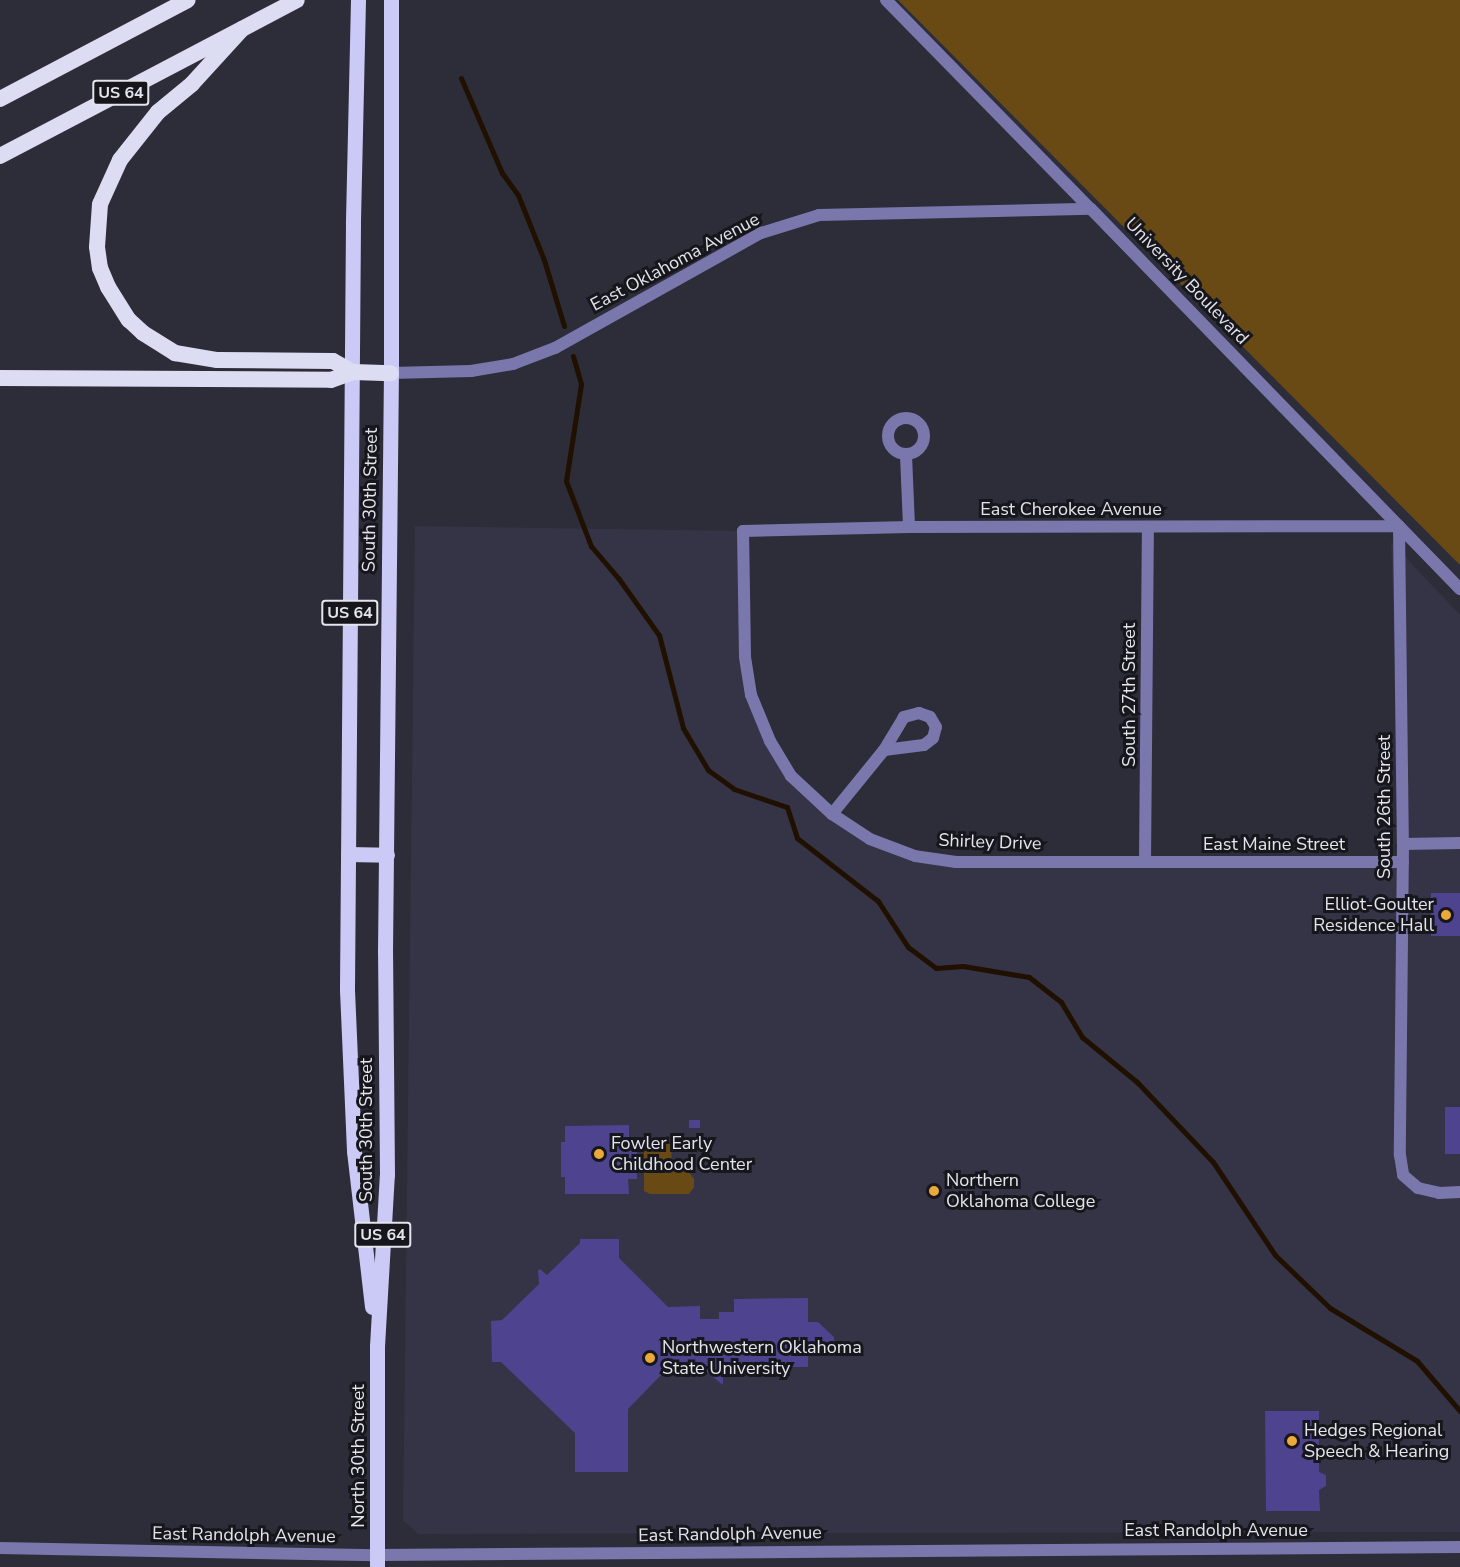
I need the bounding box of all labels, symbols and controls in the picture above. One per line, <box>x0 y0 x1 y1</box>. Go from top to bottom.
road number: US 64 <box>91 80 151 106</box>
street label: East Oklahoma Avenue <box>587 208 763 316</box>
street label: University Boulevard <box>1121 213 1253 349</box>
street label: South 30th Street <box>358 428 382 572</box>
street label: East Cherokee Avenue <box>980 498 1162 520</box>
road number: US 64 <box>320 600 380 626</box>
street label: South 27th Street <box>1118 623 1140 767</box>
street label: South 26th Street <box>1373 735 1395 879</box>
street label: Shirley Drive <box>938 829 1042 855</box>
street label: East Maine Street <box>1203 833 1345 855</box>
place label: Elliot-Goulter Residence Hall <box>1313 894 1434 936</box>
marker: Elliot-Goulter Residence Hall <box>1439 908 1453 922</box>
street label: South 30th Street <box>355 1058 377 1202</box>
place label: Fowler Early Childhood Center <box>611 1133 752 1176</box>
marker: Fowler Early Childhood Center <box>592 1147 606 1161</box>
place label: Northern Oklahoma College <box>946 1170 1095 1212</box>
marker: Northern Oklahoma College <box>927 1184 941 1198</box>
road number: US 64 <box>353 1222 413 1248</box>
place label: Northwestern Oklahoma State University <box>662 1337 862 1380</box>
marker: Northwestern Oklahoma State University <box>643 1351 657 1365</box>
street label: North 30th Street <box>347 1384 369 1528</box>
place label: Hedges Regional Speech & Hearing <box>1304 1420 1449 1462</box>
marker: Hedges Regional Speech & Hearing <box>1285 1434 1299 1448</box>
street label: East Randolph Avenue <box>1124 1519 1308 1541</box>
street label: East Randolph Avenue <box>638 1522 822 1546</box>
street label: East Randolph Avenue <box>152 1523 336 1547</box>

